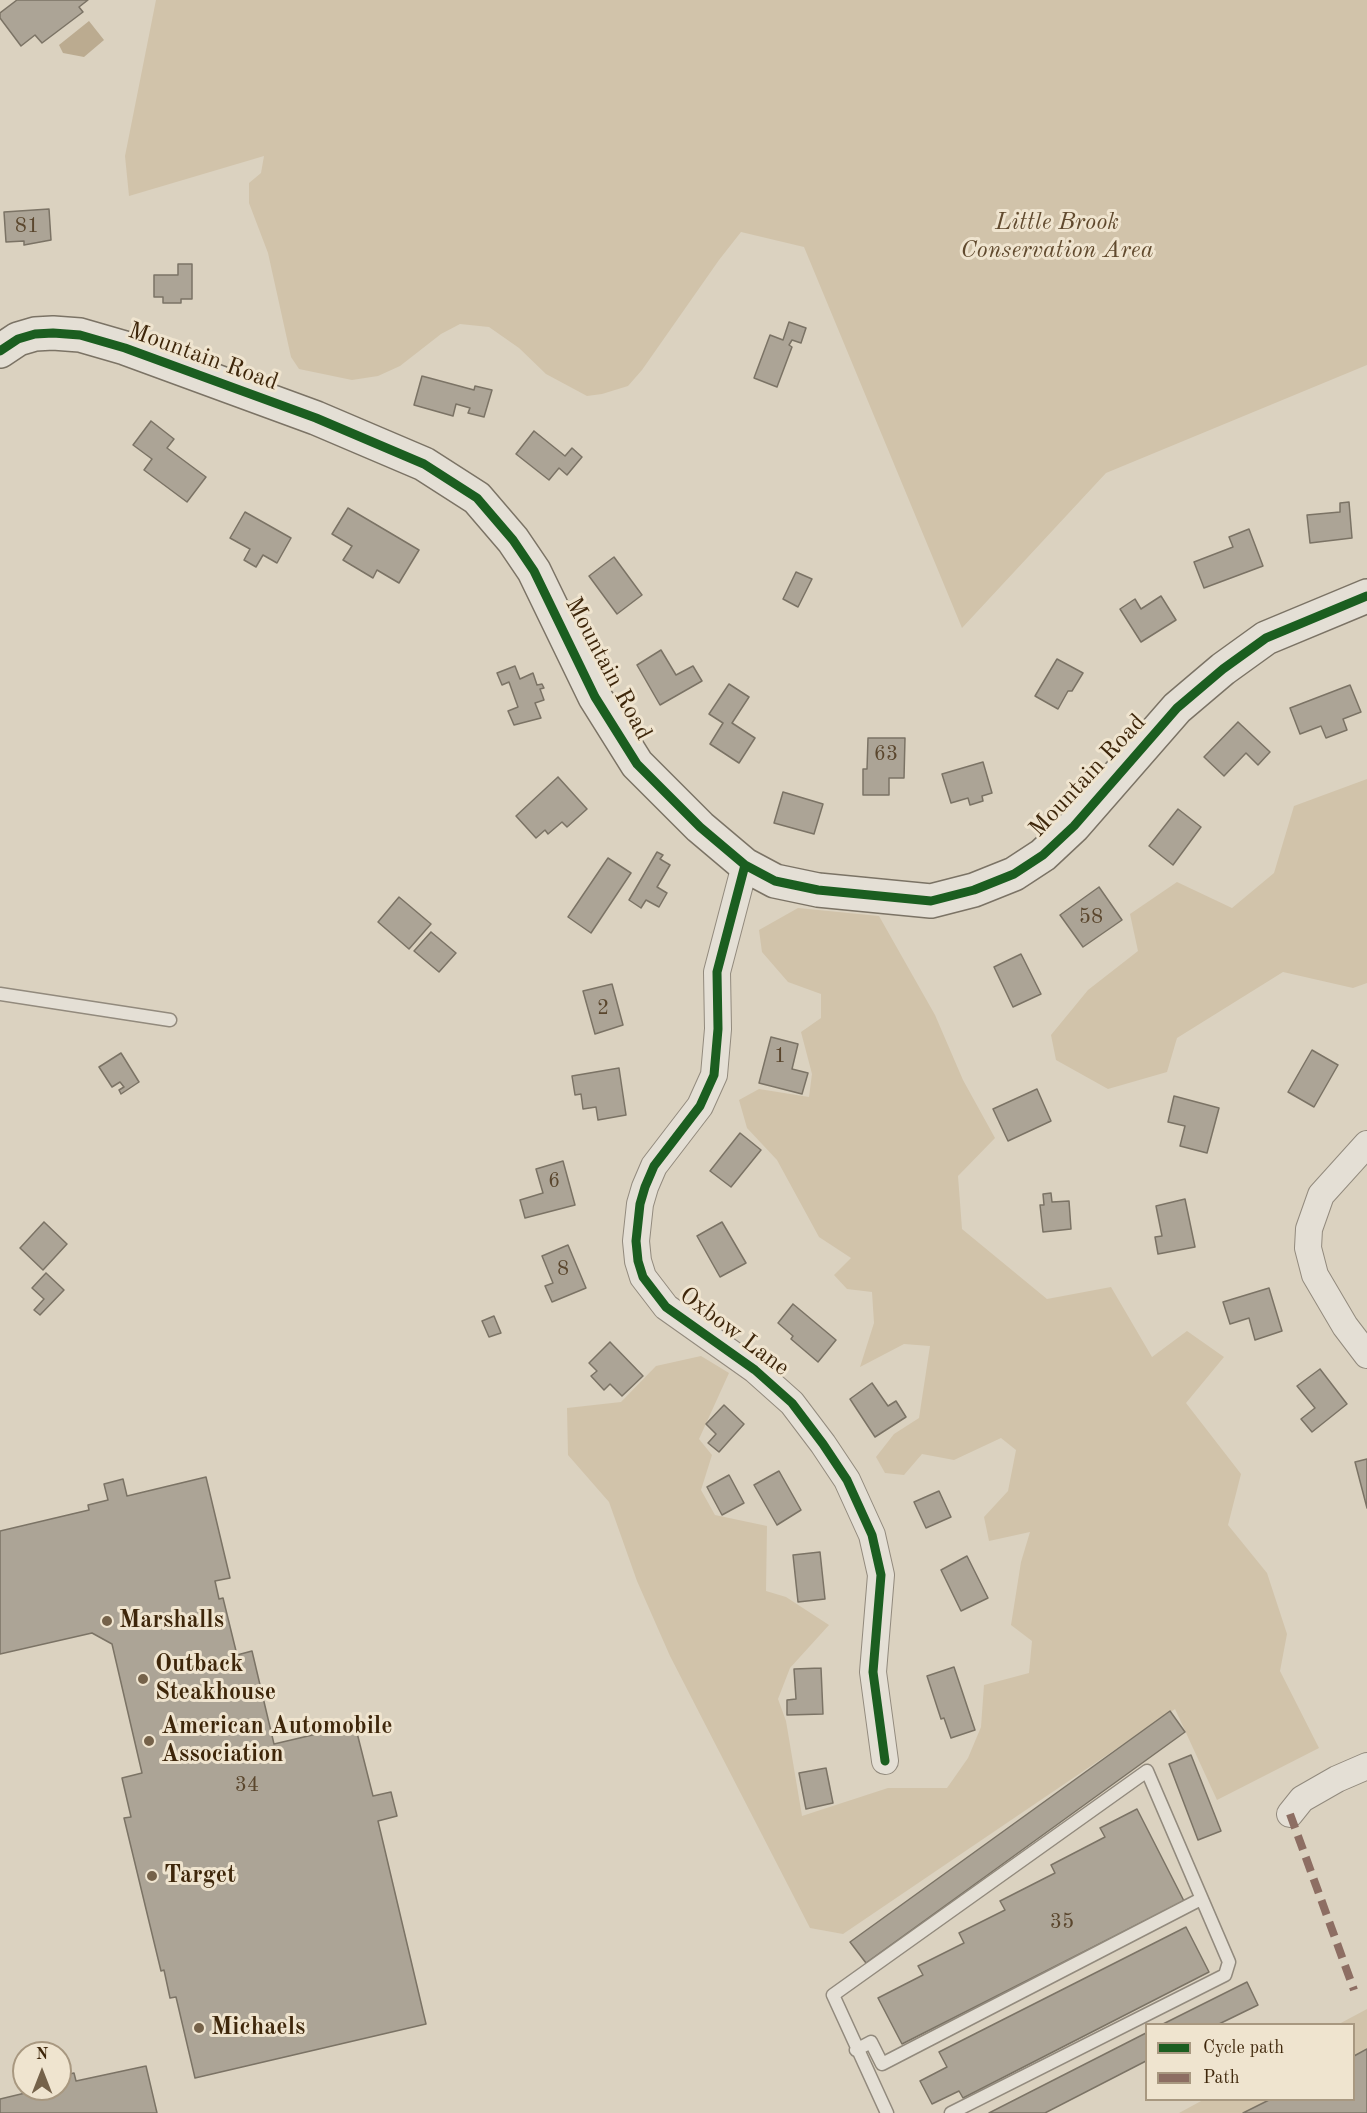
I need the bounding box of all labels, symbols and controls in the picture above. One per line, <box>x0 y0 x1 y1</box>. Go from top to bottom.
park label: Little Brook Conservation Area <box>960 209 1154 265</box>
house number: 81 <box>15 213 39 239</box>
street label: Mountain Road <box>124 317 282 397</box>
street label: Mountain Road <box>558 593 658 745</box>
street label: Mountain Road <box>1024 709 1152 843</box>
house number: 63 <box>874 741 898 767</box>
house number: 58 <box>1079 904 1103 930</box>
house number: 2 <box>597 995 609 1021</box>
house number: 1 <box>774 1043 786 1069</box>
house number: 6 <box>548 1168 560 1194</box>
house number: 8 <box>557 1256 569 1282</box>
street label: Oxbow Lane <box>673 1281 795 1383</box>
place label: Marshalls <box>119 1607 224 1635</box>
marker: Marshalls <box>100 1614 114 1628</box>
place label: Outback Steakhouse <box>155 1651 276 1707</box>
marker: Outback Steakhouse <box>136 1672 150 1686</box>
place label: American Automobile Association <box>161 1713 393 1769</box>
marker: American Automobile Association <box>142 1734 156 1748</box>
house number: 34 <box>235 1772 259 1798</box>
place label: Target <box>164 1862 236 1890</box>
marker: Target <box>145 1869 159 1883</box>
house number: 35 <box>1050 1909 1074 1935</box>
place label: Michaels <box>211 2014 305 2042</box>
marker: Michaels <box>192 2021 206 2035</box>
legend <box>1145 2023 1355 2101</box>
text: Cycle path <box>1203 2039 1284 2057</box>
north arrow <box>12 2041 72 2101</box>
text: N <box>36 2047 48 2063</box>
text: Path <box>1203 2069 1239 2087</box>

